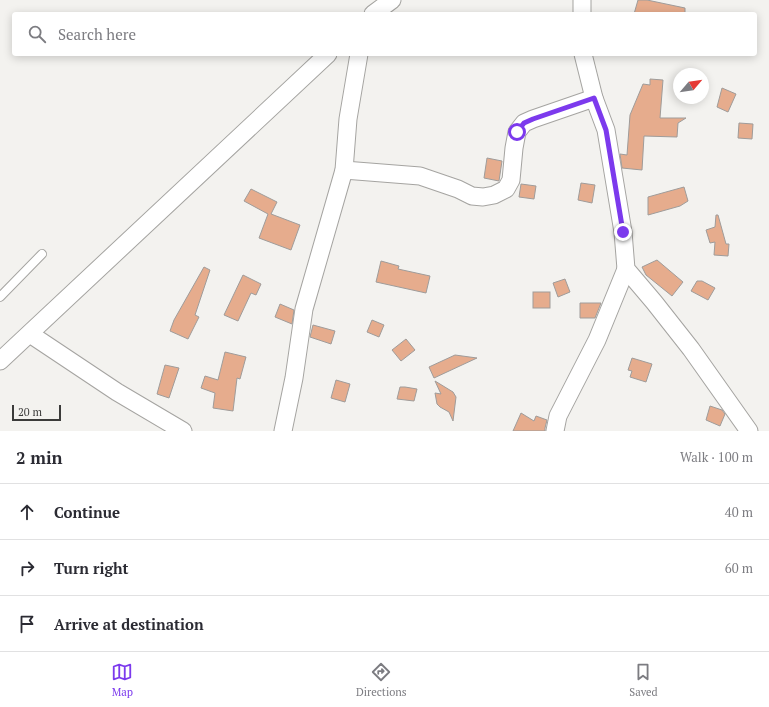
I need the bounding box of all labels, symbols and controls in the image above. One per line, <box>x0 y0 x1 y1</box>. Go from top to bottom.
search box <box>12 12 757 56</box>
icon: search <box>26 23 48 45</box>
text: Search here <box>58 24 136 44</box>
north arrow <box>673 68 709 104</box>
route start <box>508 123 526 141</box>
route end <box>614 223 632 241</box>
scale bar <box>12 403 61 422</box>
text: 20 m <box>18 405 42 419</box>
text: 2 min <box>16 446 63 469</box>
text: Walk · 100 m <box>680 448 753 466</box>
icon: ahead <box>16 501 38 523</box>
text: Continue <box>54 502 120 522</box>
text: 40 m <box>725 503 753 521</box>
icon: right <box>16 557 38 579</box>
text: Turn right <box>54 558 129 578</box>
text: 60 m <box>725 559 753 577</box>
icon: arrive <box>16 613 38 635</box>
text: Arrive at destination <box>54 614 204 634</box>
tab: Map <box>111 661 133 699</box>
tab: Directions <box>356 661 407 699</box>
tab: Saved <box>629 661 658 699</box>

